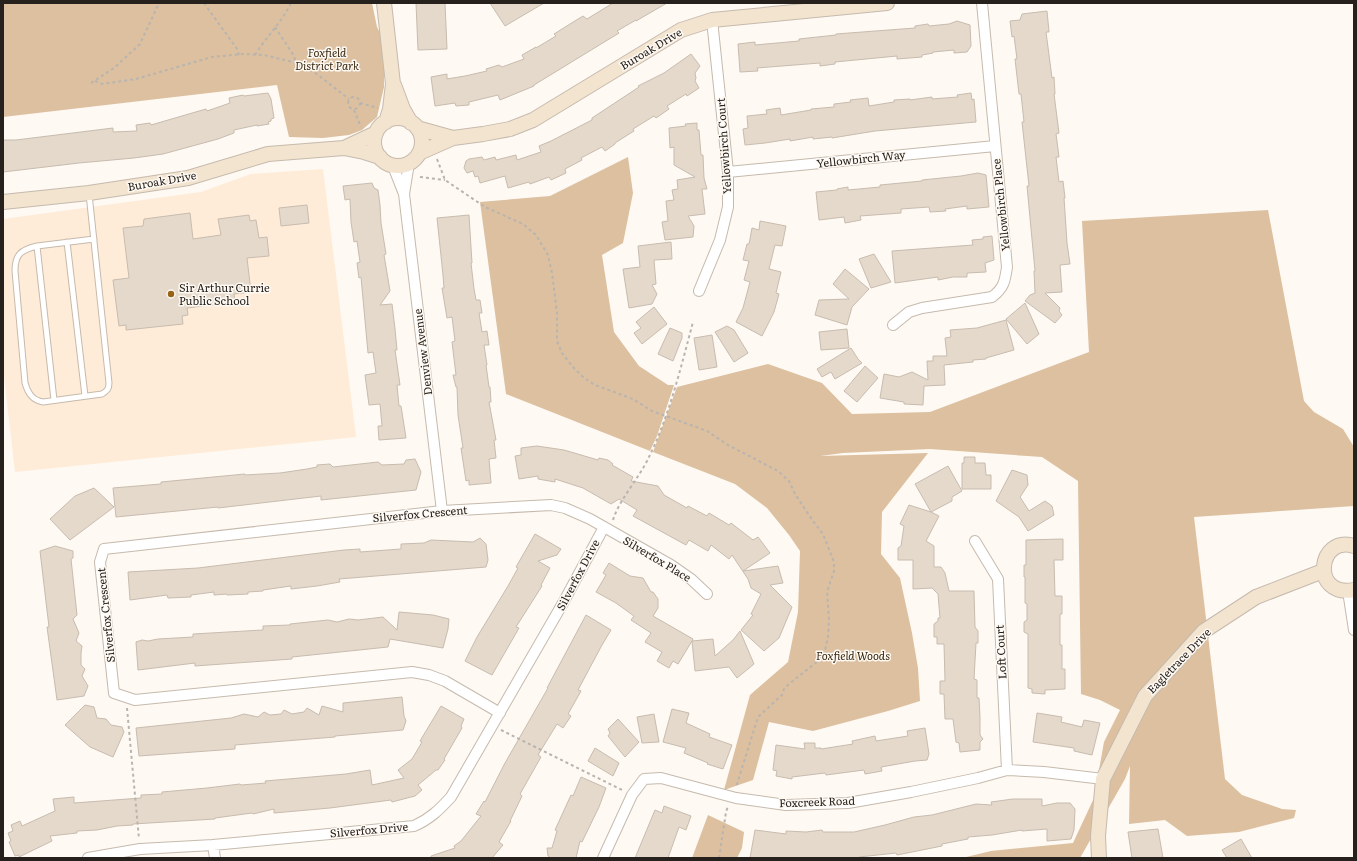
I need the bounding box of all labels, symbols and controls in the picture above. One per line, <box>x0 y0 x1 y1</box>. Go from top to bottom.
street label: Buroak Drive <box>617 23 685 73</box>
park label: Foxfield District Park <box>295 44 359 73</box>
street label: Yellowbirch Court <box>712 97 734 195</box>
street label: Yellowbirch Way <box>816 145 907 171</box>
street label: Yellowbirch Place <box>987 158 1013 252</box>
street label: Buroak Drive <box>126 166 198 194</box>
place label: Sir Arthur Currie Public School <box>179 279 270 308</box>
marker: Sir Arthur Currie Public School <box>166 289 176 299</box>
street label: Denview Avenue <box>409 308 435 396</box>
street label: Silverfox Crescent <box>372 501 469 525</box>
street label: Silverfox Place <box>621 532 695 585</box>
street label: Silverfox Drive <box>552 536 603 613</box>
street label: Silverfox Crescent <box>92 566 118 663</box>
street label: Loft Court <box>991 624 1009 680</box>
street label: Eagletrace Drive <box>1143 624 1214 697</box>
park label: Foxfield Woods <box>816 647 890 663</box>
street label: Foxcreek Road <box>779 792 856 810</box>
street label: Silverfox Drive <box>329 818 409 840</box>

